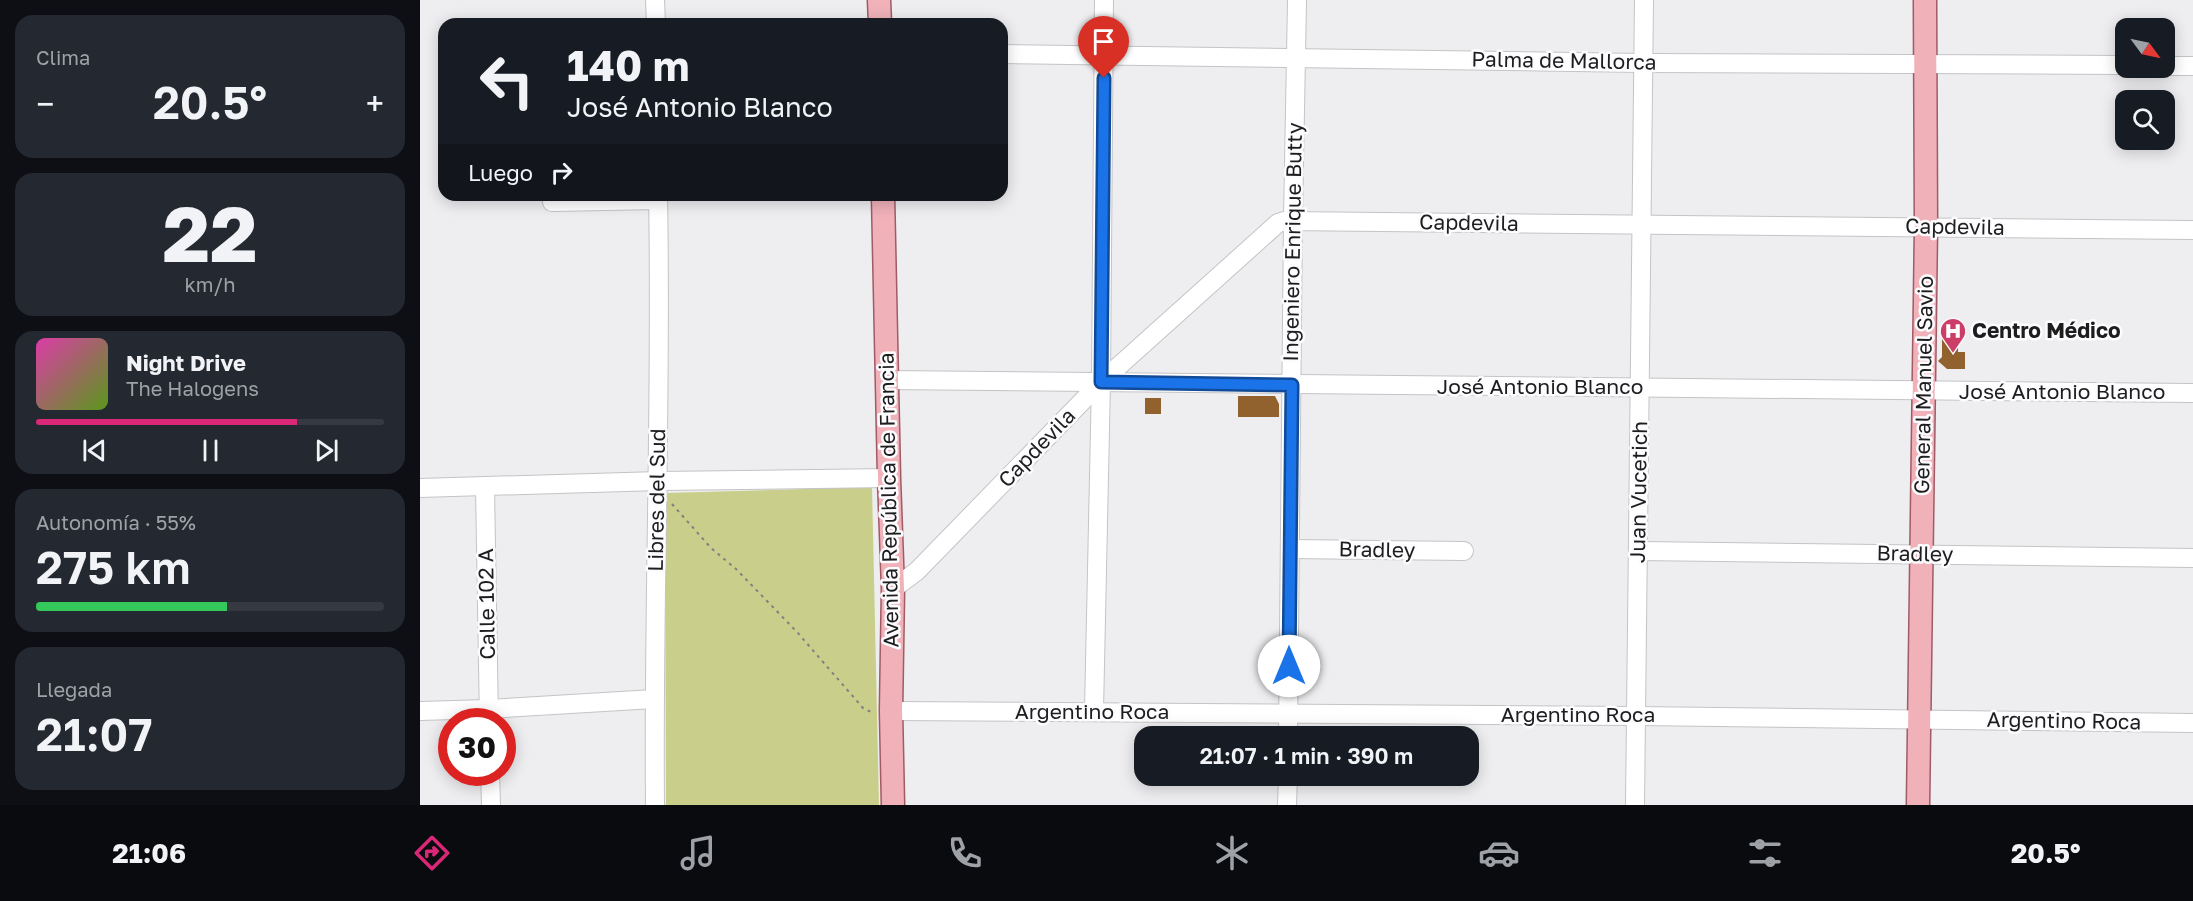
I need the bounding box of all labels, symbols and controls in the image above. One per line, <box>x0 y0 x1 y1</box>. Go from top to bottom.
pin <box>1078 16 1129 78</box>
north arrow <box>2115 18 2175 78</box>
map controls <box>2115 18 2175 150</box>
icon: arrive <box>1087 25 1120 58</box>
text: 140 m <box>567 40 689 90</box>
icon: left <box>468 42 546 120</box>
text: Clima <box>36 45 90 69</box>
street label: Palma de Mallorca <box>1471 45 1657 75</box>
text: 20.5° <box>153 75 267 129</box>
text: − <box>36 84 54 123</box>
text: + <box>366 84 384 123</box>
button: search <box>2115 90 2175 150</box>
text: José Antonio Blanco <box>567 91 833 123</box>
street label: Ingeniero Enrique Butty <box>1277 122 1307 362</box>
icon: right <box>545 156 578 189</box>
text: Luego <box>468 159 533 186</box>
text: 22 <box>162 186 258 279</box>
street label: Capdevila <box>1419 208 1519 236</box>
street label: Capdevila <box>1905 212 2005 240</box>
text: km/h <box>185 272 235 296</box>
street label: General Manuel Savio <box>1908 276 1938 494</box>
hospital icon: Centro Médico <box>1938 316 1968 354</box>
place label: Centro Médico <box>1972 317 2121 343</box>
text: Night Drive <box>126 349 246 376</box>
street label: Avenida República de Francia <box>872 352 904 648</box>
street label: José Antonio Blanco <box>1437 373 1643 399</box>
text: The Halogens <box>126 376 259 400</box>
street label: José Antonio Blanco <box>1959 378 2165 404</box>
street label: Capdevila <box>992 402 1080 492</box>
street label: Juan Vucetich <box>1624 421 1652 563</box>
street label: Libres del Sud <box>642 428 670 572</box>
icon: previous <box>78 434 111 467</box>
icon: pause <box>194 434 227 467</box>
icon: next <box>310 434 343 467</box>
text: Autonomía · 55% <box>36 510 196 534</box>
street label: Bradley <box>1338 535 1416 563</box>
street label: Bradley <box>1876 539 1954 567</box>
text: 275 km <box>36 540 191 594</box>
street label: Calle 102 A <box>472 548 500 660</box>
position arrow <box>1257 634 1321 698</box>
text: Llegada <box>36 677 112 701</box>
street label: Argentino Roca <box>1015 698 1169 724</box>
street label: Argentino Roca <box>1501 701 1655 727</box>
street label: Argentino Roca <box>1986 706 2142 734</box>
text: 21:07 <box>36 707 153 761</box>
speed limit sign: 30 <box>438 708 516 786</box>
text: 21:07 · 1 min · 390 m <box>1200 742 1413 769</box>
icon: directions <box>411 832 453 874</box>
icon: music <box>677 832 719 874</box>
icon: phone <box>944 832 986 874</box>
icon: climate <box>1211 832 1253 874</box>
icon: car <box>1478 832 1520 874</box>
icon: filters <box>1744 832 1786 874</box>
text: 21:06 <box>112 837 186 869</box>
text: 20.5° <box>2011 837 2081 869</box>

